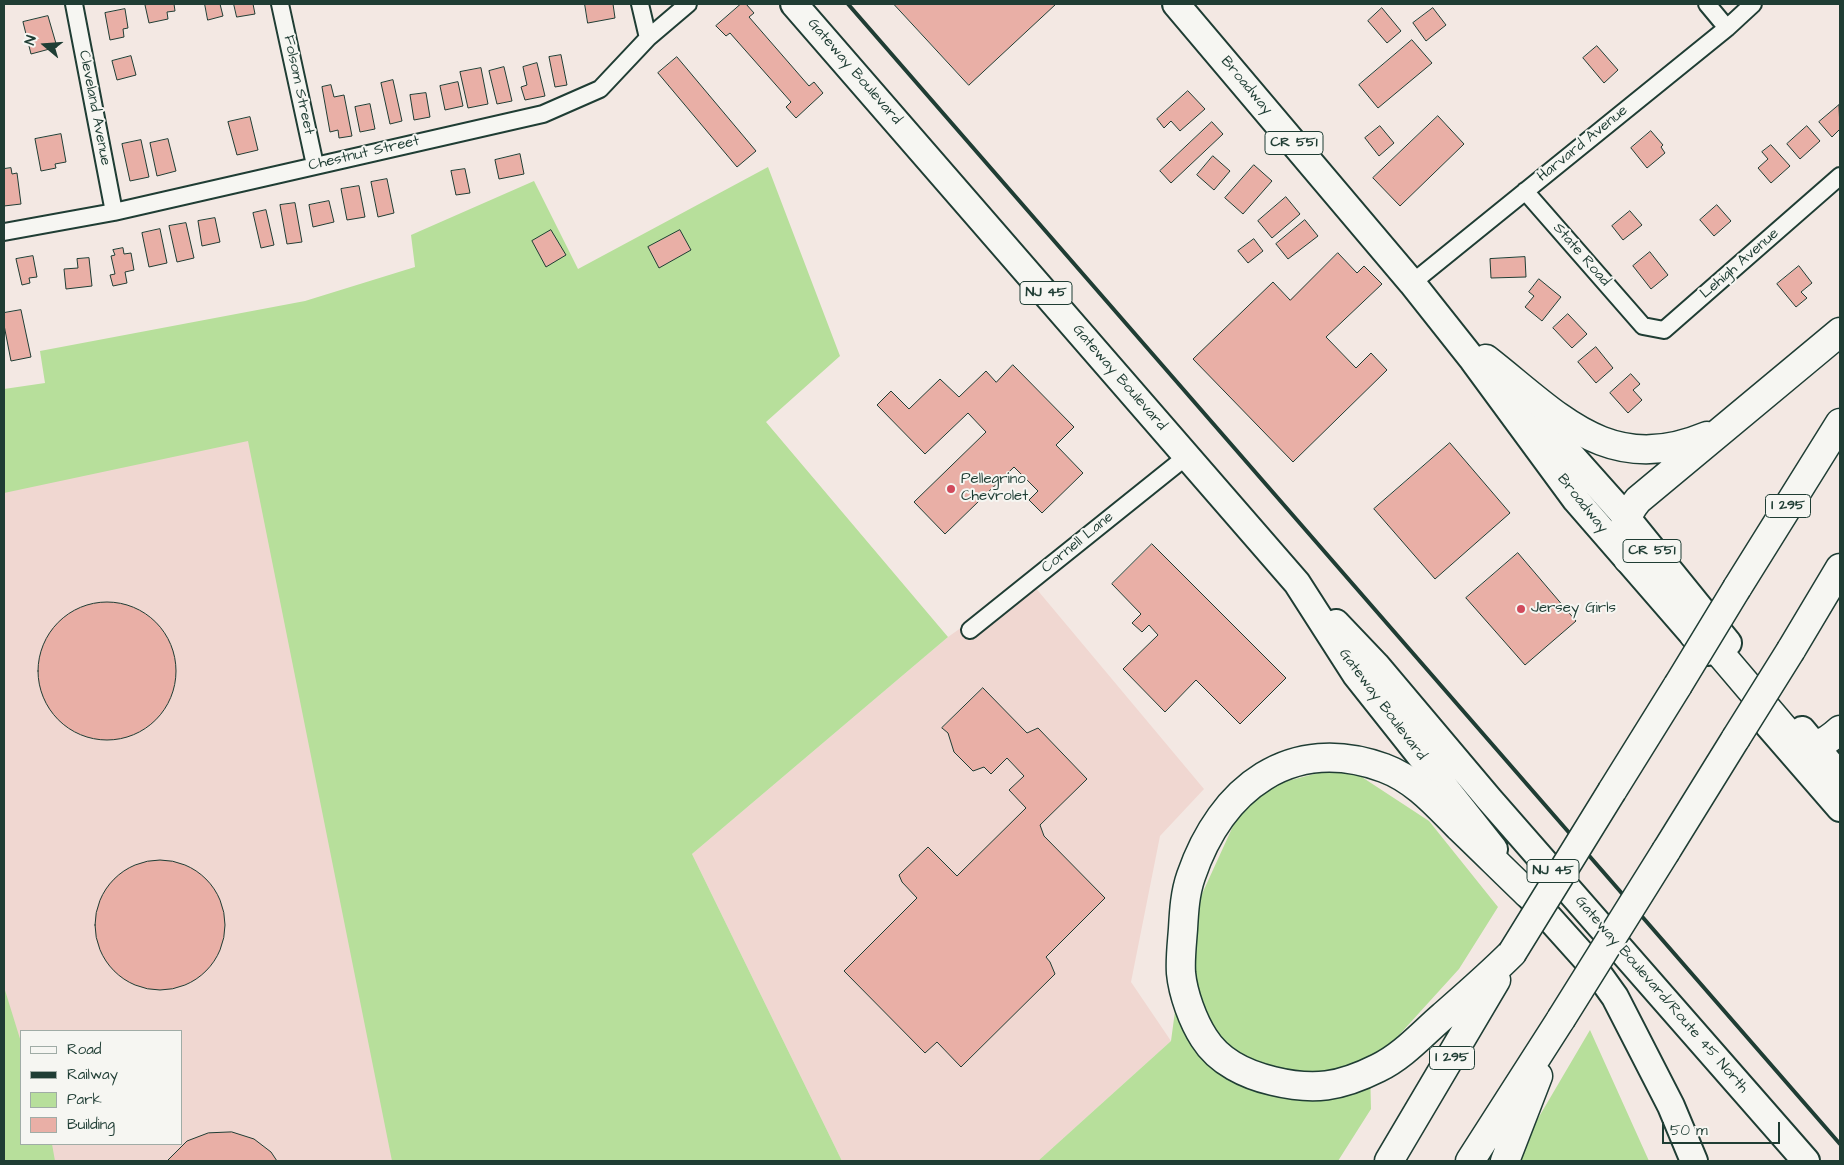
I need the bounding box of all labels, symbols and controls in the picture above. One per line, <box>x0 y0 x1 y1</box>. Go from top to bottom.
street label: Gateway Boulevard <box>803 15 905 129</box>
north arrow <box>20 20 70 70</box>
text: N <box>20 33 42 48</box>
street label: Folsom Street <box>279 34 317 136</box>
street label: Cleveland Avenue <box>74 49 114 167</box>
street label: Broadway <box>1216 53 1276 119</box>
street label: Harvard Avenue <box>1534 102 1632 186</box>
street label: Chestnut Street <box>307 132 421 176</box>
road number: CR 551 <box>1265 132 1323 154</box>
street label: State Road <box>1549 220 1613 290</box>
street label: Lehigh Avenue <box>1697 225 1783 303</box>
road number: NJ 45 <box>1020 282 1072 304</box>
street label: Gateway Boulevard <box>1068 321 1170 435</box>
place label: Pellegrino Chevrolet <box>961 471 1028 506</box>
street label: Broadway <box>1553 471 1611 537</box>
marker: Pellegrino Chevrolet <box>945 483 957 495</box>
road number: I 295 <box>1766 494 1810 518</box>
street label: Cornell Lane <box>1038 509 1118 577</box>
road number: CR 551 <box>1623 540 1681 562</box>
place label: Jersey Girls <box>1531 600 1616 618</box>
marker: Jersey Girls <box>1515 603 1527 615</box>
street label: Gateway Boulevard <box>1334 646 1430 764</box>
road number: NJ 45 <box>1527 859 1579 882</box>
street label: Gateway Boulevard/Route 45 North <box>1571 893 1751 1097</box>
legend <box>20 1030 182 1145</box>
text: Road <box>67 1039 101 1060</box>
road number: I 295 <box>1430 1046 1474 1070</box>
text: Railway <box>67 1064 118 1085</box>
text: Park <box>67 1089 102 1110</box>
scale bar <box>1664 1112 1782 1144</box>
text: Building <box>67 1114 115 1135</box>
text: 50 m <box>1670 1120 1708 1141</box>

